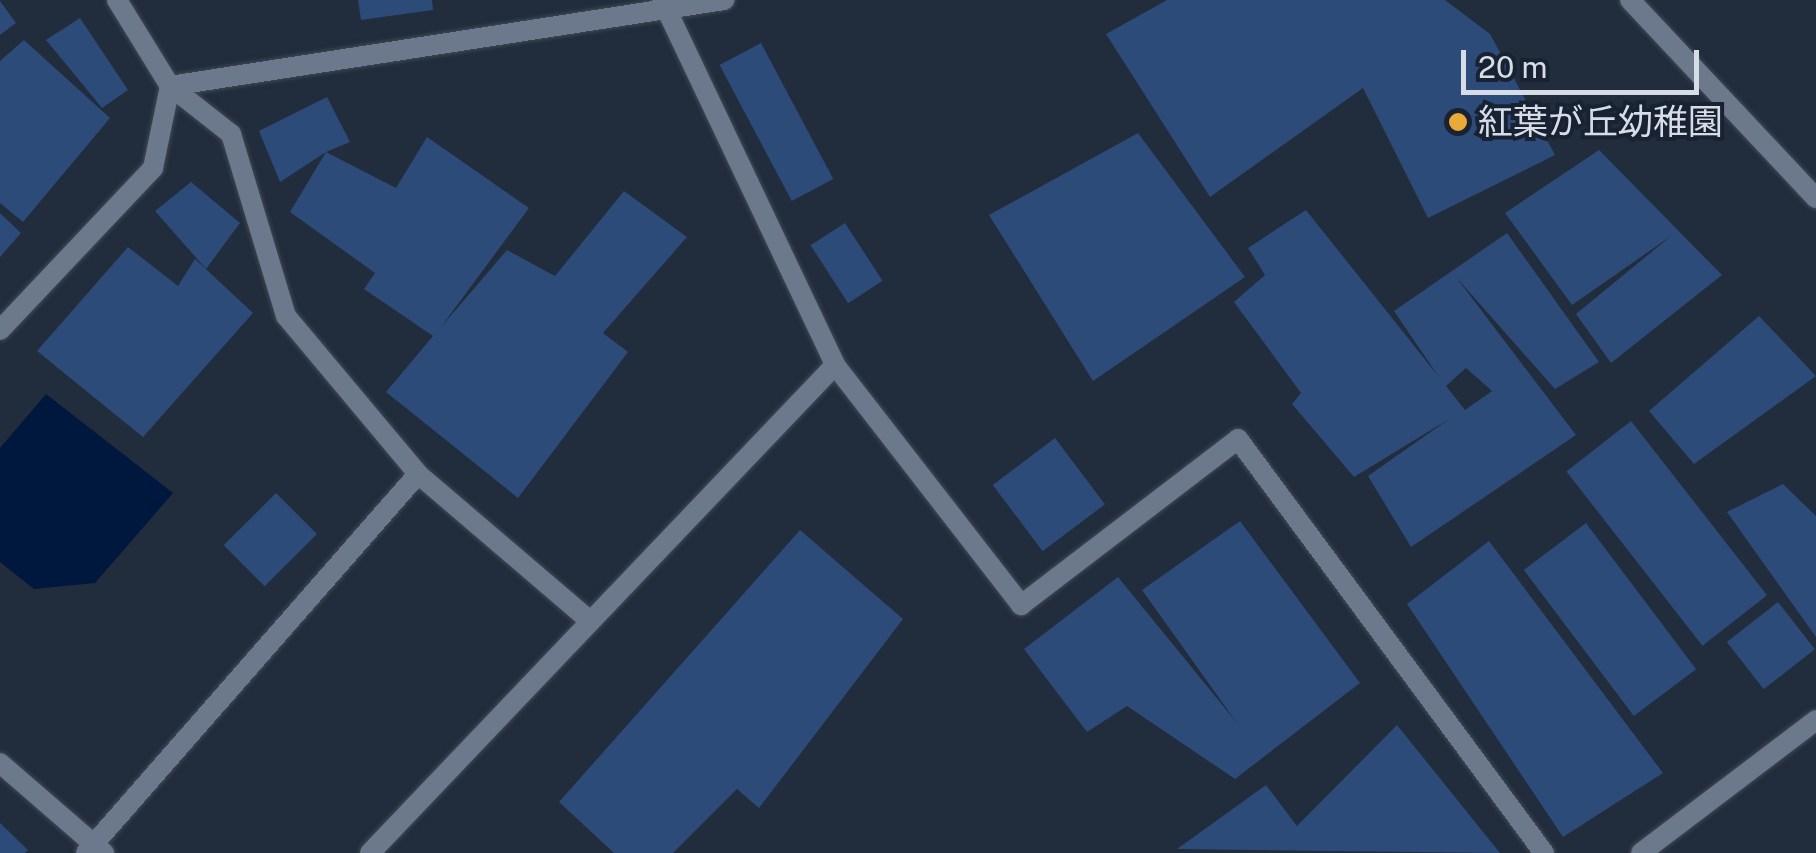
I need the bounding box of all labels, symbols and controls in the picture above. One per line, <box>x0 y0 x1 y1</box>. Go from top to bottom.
scale bar <box>1466 30 1704 92</box>
text: 20 m <box>1478 49 1547 85</box>
place label: 紅葉が丘幼稚園 <box>1478 101 1723 143</box>
marker: 紅葉が丘幼稚園 <box>1447 111 1469 133</box>

